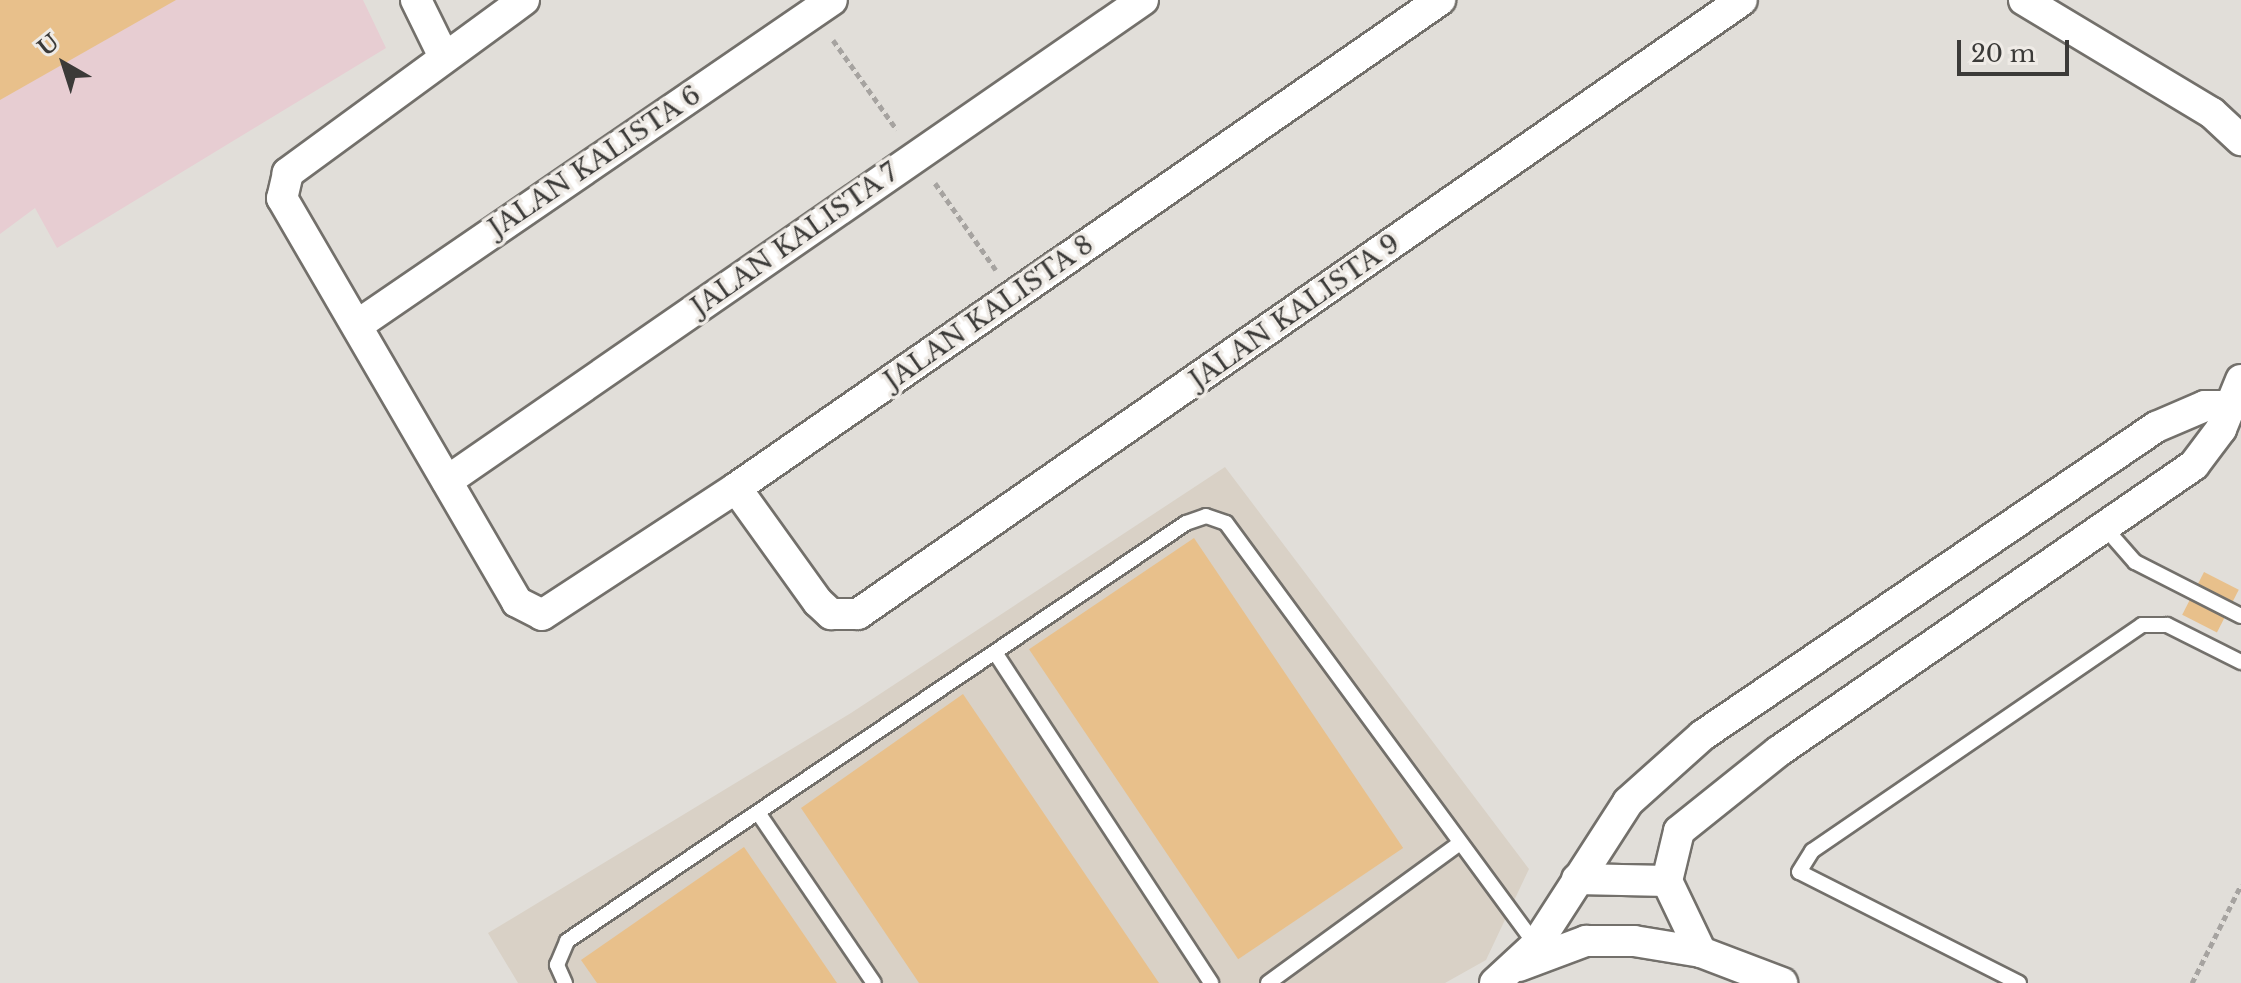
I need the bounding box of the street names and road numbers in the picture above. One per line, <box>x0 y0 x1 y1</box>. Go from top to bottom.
street label: JALAN KALISTA 6 <box>483 79 707 245</box>
street label: JALAN KALISTA 7 <box>685 157 905 323</box>
street label: JALAN KALISTA 9 <box>1184 228 1406 396</box>
street label: JALAN KALISTA 8 <box>878 229 1100 397</box>

